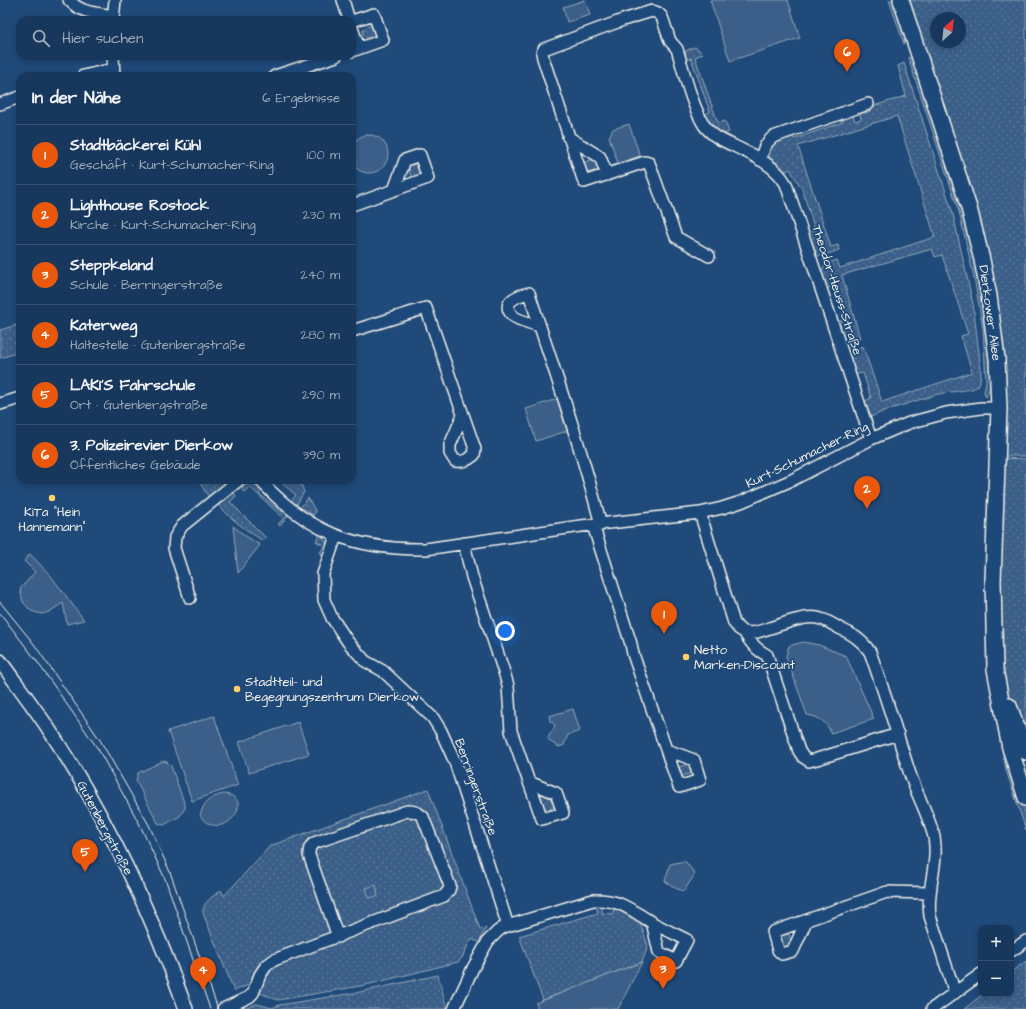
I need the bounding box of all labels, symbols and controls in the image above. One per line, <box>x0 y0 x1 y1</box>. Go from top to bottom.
north arrow <box>930 12 966 48</box>
search box <box>16 16 356 60</box>
icon: search <box>30 27 52 49</box>
text: Hier suchen <box>62 28 143 49</box>
pin: 6 <box>834 39 860 72</box>
text: In der Nähe <box>32 86 121 110</box>
text: 6 Ergebnisse <box>262 89 340 107</box>
text: Stadtbäckerei Kühl <box>70 135 201 156</box>
text: 1 <box>44 146 46 164</box>
text: 100 m <box>307 146 340 164</box>
text: Geschäft · Kurt-Schumacher-Ring <box>70 156 274 174</box>
text: Lighthouse Rostock <box>70 195 209 216</box>
text: 2 <box>41 206 49 224</box>
text: 230 m <box>302 206 340 224</box>
text: Kirche · Kurt-Schumacher-Ring <box>70 216 256 234</box>
street label: Theodor-Heuss-Straße <box>807 222 867 358</box>
text: Steppkeland <box>70 255 153 276</box>
street label: Dierkower Allee <box>974 264 1006 362</box>
text: 3 <box>42 266 48 284</box>
text: 240 m <box>300 266 340 284</box>
text: Schule · Berringerstraße <box>70 276 223 294</box>
text: Katerweg <box>70 315 137 336</box>
text: 4 <box>41 326 49 344</box>
text: 280 m <box>301 326 340 344</box>
text: Haltestelle · Gutenbergstraße <box>70 336 245 354</box>
text: LAKI'S Fahrschule <box>70 375 196 396</box>
text: 5 <box>40 386 50 404</box>
text: 290 m <box>302 386 340 404</box>
text: Ort · Gutenbergstraße <box>70 396 208 414</box>
street label: Kurt-Schumacher-Ring <box>743 417 872 493</box>
text: 3. Polizeirevier Dierkow <box>70 435 233 456</box>
text: 6 <box>41 446 49 464</box>
text: 390 m <box>302 446 340 464</box>
text: Öffentliches Gebäude <box>70 456 201 474</box>
pin: 2 <box>854 476 880 509</box>
marker: KiTa "Hein Hannemann" <box>47 493 57 503</box>
place label: KiTa "Hein Hannemann" <box>18 503 86 536</box>
pin: 1 <box>651 601 677 634</box>
your location <box>495 621 515 641</box>
place label: Netto Marken-Discount <box>694 641 796 674</box>
marker: Netto Marken-Discount <box>681 652 691 662</box>
place label: Stadtteil- und Begegnungszentrum Dierkow <box>245 673 419 707</box>
marker: Stadtteil- und Begegnungszentrum Dierkow <box>232 684 242 694</box>
street label: Berringerstraße <box>449 736 502 838</box>
street label: Gutenbergstraße <box>72 778 137 879</box>
pin: 5 <box>72 839 98 872</box>
map controls <box>978 925 1014 997</box>
button: + <box>978 925 1014 961</box>
pin: 3 <box>650 956 676 989</box>
pin: 4 <box>190 957 216 990</box>
button: − <box>978 961 1014 997</box>

